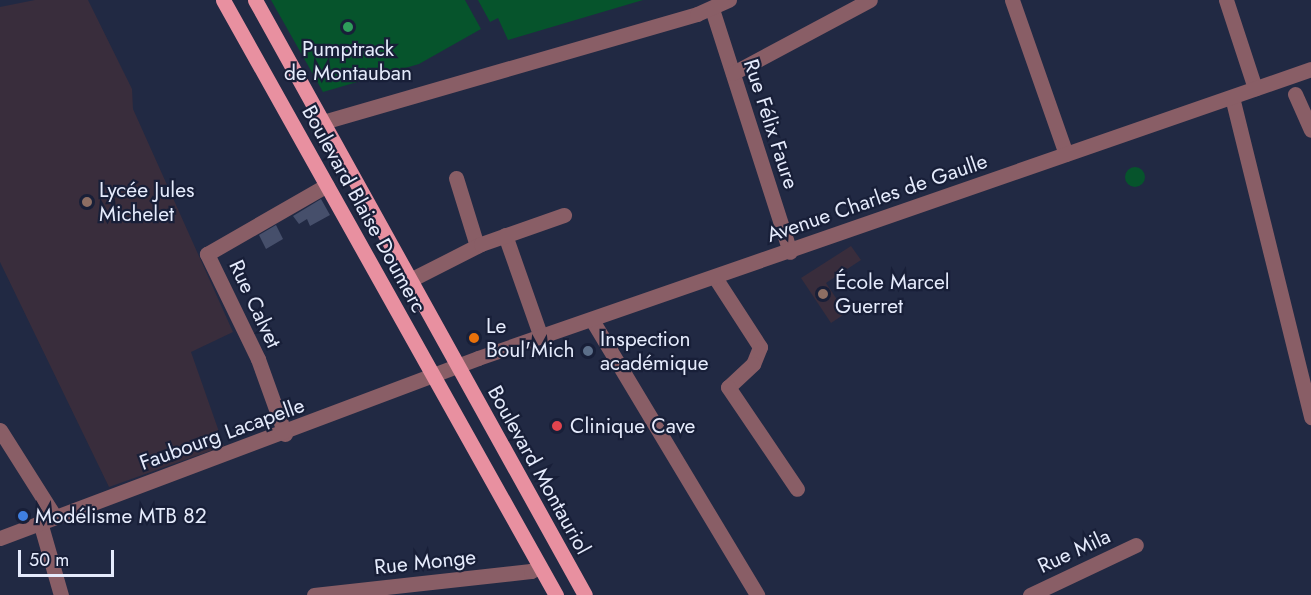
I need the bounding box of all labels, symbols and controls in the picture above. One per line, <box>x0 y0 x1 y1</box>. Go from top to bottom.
marker: Pumptrack de Montauban <box>341 20 355 34</box>
place label: Pumptrack de Montauban <box>284 36 412 86</box>
street label: Rue Félix Faure <box>738 56 804 192</box>
street label: Boulevard Blaise Doumerc <box>297 101 431 317</box>
street label: Avenue Charles de Gaulle <box>763 148 991 248</box>
place label: Lycée Jules Michelet <box>99 177 194 227</box>
marker: Lycée Jules Michelet <box>80 195 94 209</box>
street label: Rue Calvet <box>224 256 286 352</box>
place label: École Marcel Guerret <box>835 269 950 319</box>
marker: École Marcel Guerret <box>816 287 830 301</box>
place label: Le Boul'Mich <box>486 313 575 363</box>
place label: Inspection académique <box>600 326 709 376</box>
marker: Le Boul'Mich <box>467 331 481 345</box>
marker: Inspection académique <box>581 344 595 358</box>
street label: Boulevard Montauriol <box>482 381 596 559</box>
street label: Faubourg Lacapelle <box>136 392 308 476</box>
place label: Clinique Cave <box>570 413 695 439</box>
marker: Clinique Cave <box>548 417 566 435</box>
place label: Modélisme MTB 82 <box>35 503 207 529</box>
marker: Modélisme MTB 82 <box>16 509 30 523</box>
street label: Rue Mila <box>1034 523 1114 579</box>
scale bar <box>21 538 117 576</box>
street label: Rue Monge <box>373 544 477 580</box>
text: 50 m <box>29 547 69 573</box>

